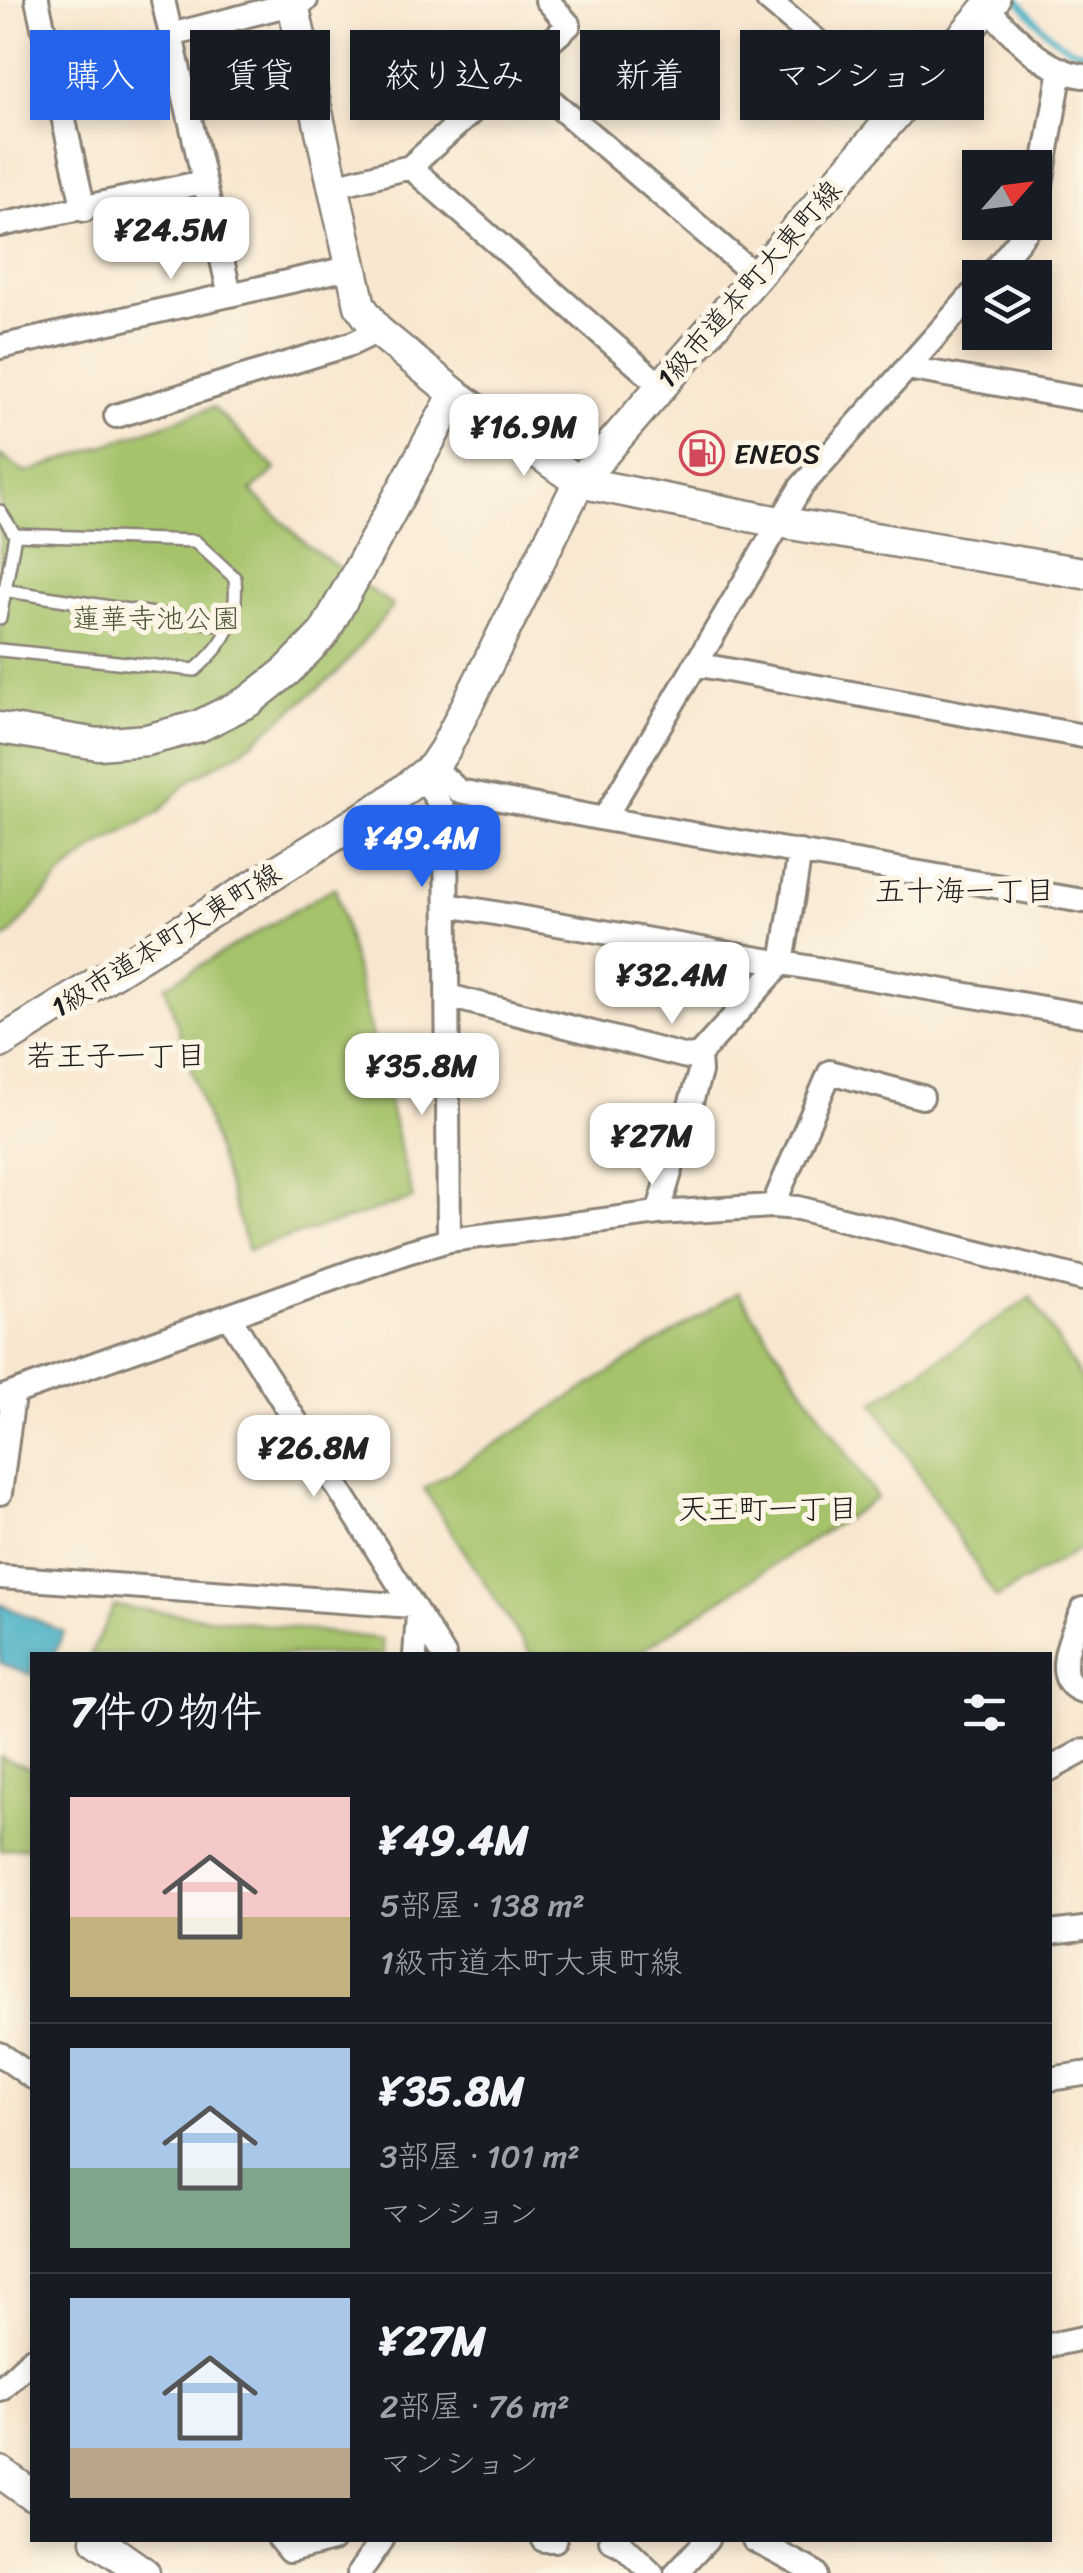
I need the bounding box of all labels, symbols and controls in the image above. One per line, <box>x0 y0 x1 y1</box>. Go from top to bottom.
chip: 購入 <box>30 30 170 120</box>
chip: 賃貸 <box>190 30 330 120</box>
chip: 絞り込み <box>350 30 560 120</box>
chip: 新着 <box>580 30 720 120</box>
chip: マンション <box>740 30 984 120</box>
north arrow <box>962 150 1052 240</box>
map controls <box>962 150 1052 350</box>
street label: 1級市道本町大東町線 <box>644 168 854 400</box>
pin: ¥24.5M <box>90 197 252 282</box>
text: ¥24.5M <box>115 201 227 258</box>
button: layers <box>962 260 1052 350</box>
pin: ¥16.9M <box>443 394 605 479</box>
text: ¥16.9M <box>471 398 577 455</box>
place label: ENEOS <box>734 429 820 478</box>
fuel station icon: ENEOS <box>679 430 725 476</box>
park label: 蓮華寺池公園 <box>72 594 240 643</box>
pin: ¥49.4M <box>341 805 503 890</box>
text: ¥49.4M <box>365 809 479 866</box>
street label: 1級市道本町大東町線 <box>41 849 291 1031</box>
district label: 五十海一丁目 <box>875 864 1055 918</box>
pin: ¥32.4M <box>591 942 753 1027</box>
text: ¥32.4M <box>617 946 727 1003</box>
district label: 若王子一丁目 <box>26 1029 206 1083</box>
pin: ¥35.8M <box>341 1033 503 1118</box>
text: ¥35.8M <box>367 1037 477 1094</box>
pin: ¥27M <box>593 1103 711 1188</box>
text: ¥27M <box>612 1107 692 1164</box>
pin: ¥26.8M <box>233 1415 395 1500</box>
text: ¥26.8M <box>259 1419 369 1476</box>
district label: 天王町一丁目 <box>678 1482 858 1536</box>
text: 7件の物件 <box>70 1675 262 1749</box>
icon: filters <box>957 1685 1012 1740</box>
text: ¥49.4M <box>380 1803 529 1877</box>
icon: home <box>150 1837 270 1957</box>
text: 5部屋 · 138 m² <box>380 1877 585 1934</box>
text: 1級市道本町大東町線 <box>380 1934 682 1991</box>
text: ¥35.8M <box>380 2054 524 2128</box>
icon: home <box>150 2088 270 2208</box>
text: 3部屋 · 101 m² <box>380 2128 580 2185</box>
text: マンション <box>380 2185 539 2242</box>
text: ¥27M <box>380 2304 486 2378</box>
icon: home <box>150 2338 270 2458</box>
text: 2部屋 · 76 m² <box>380 2378 570 2435</box>
text: マンション <box>380 2435 539 2492</box>

